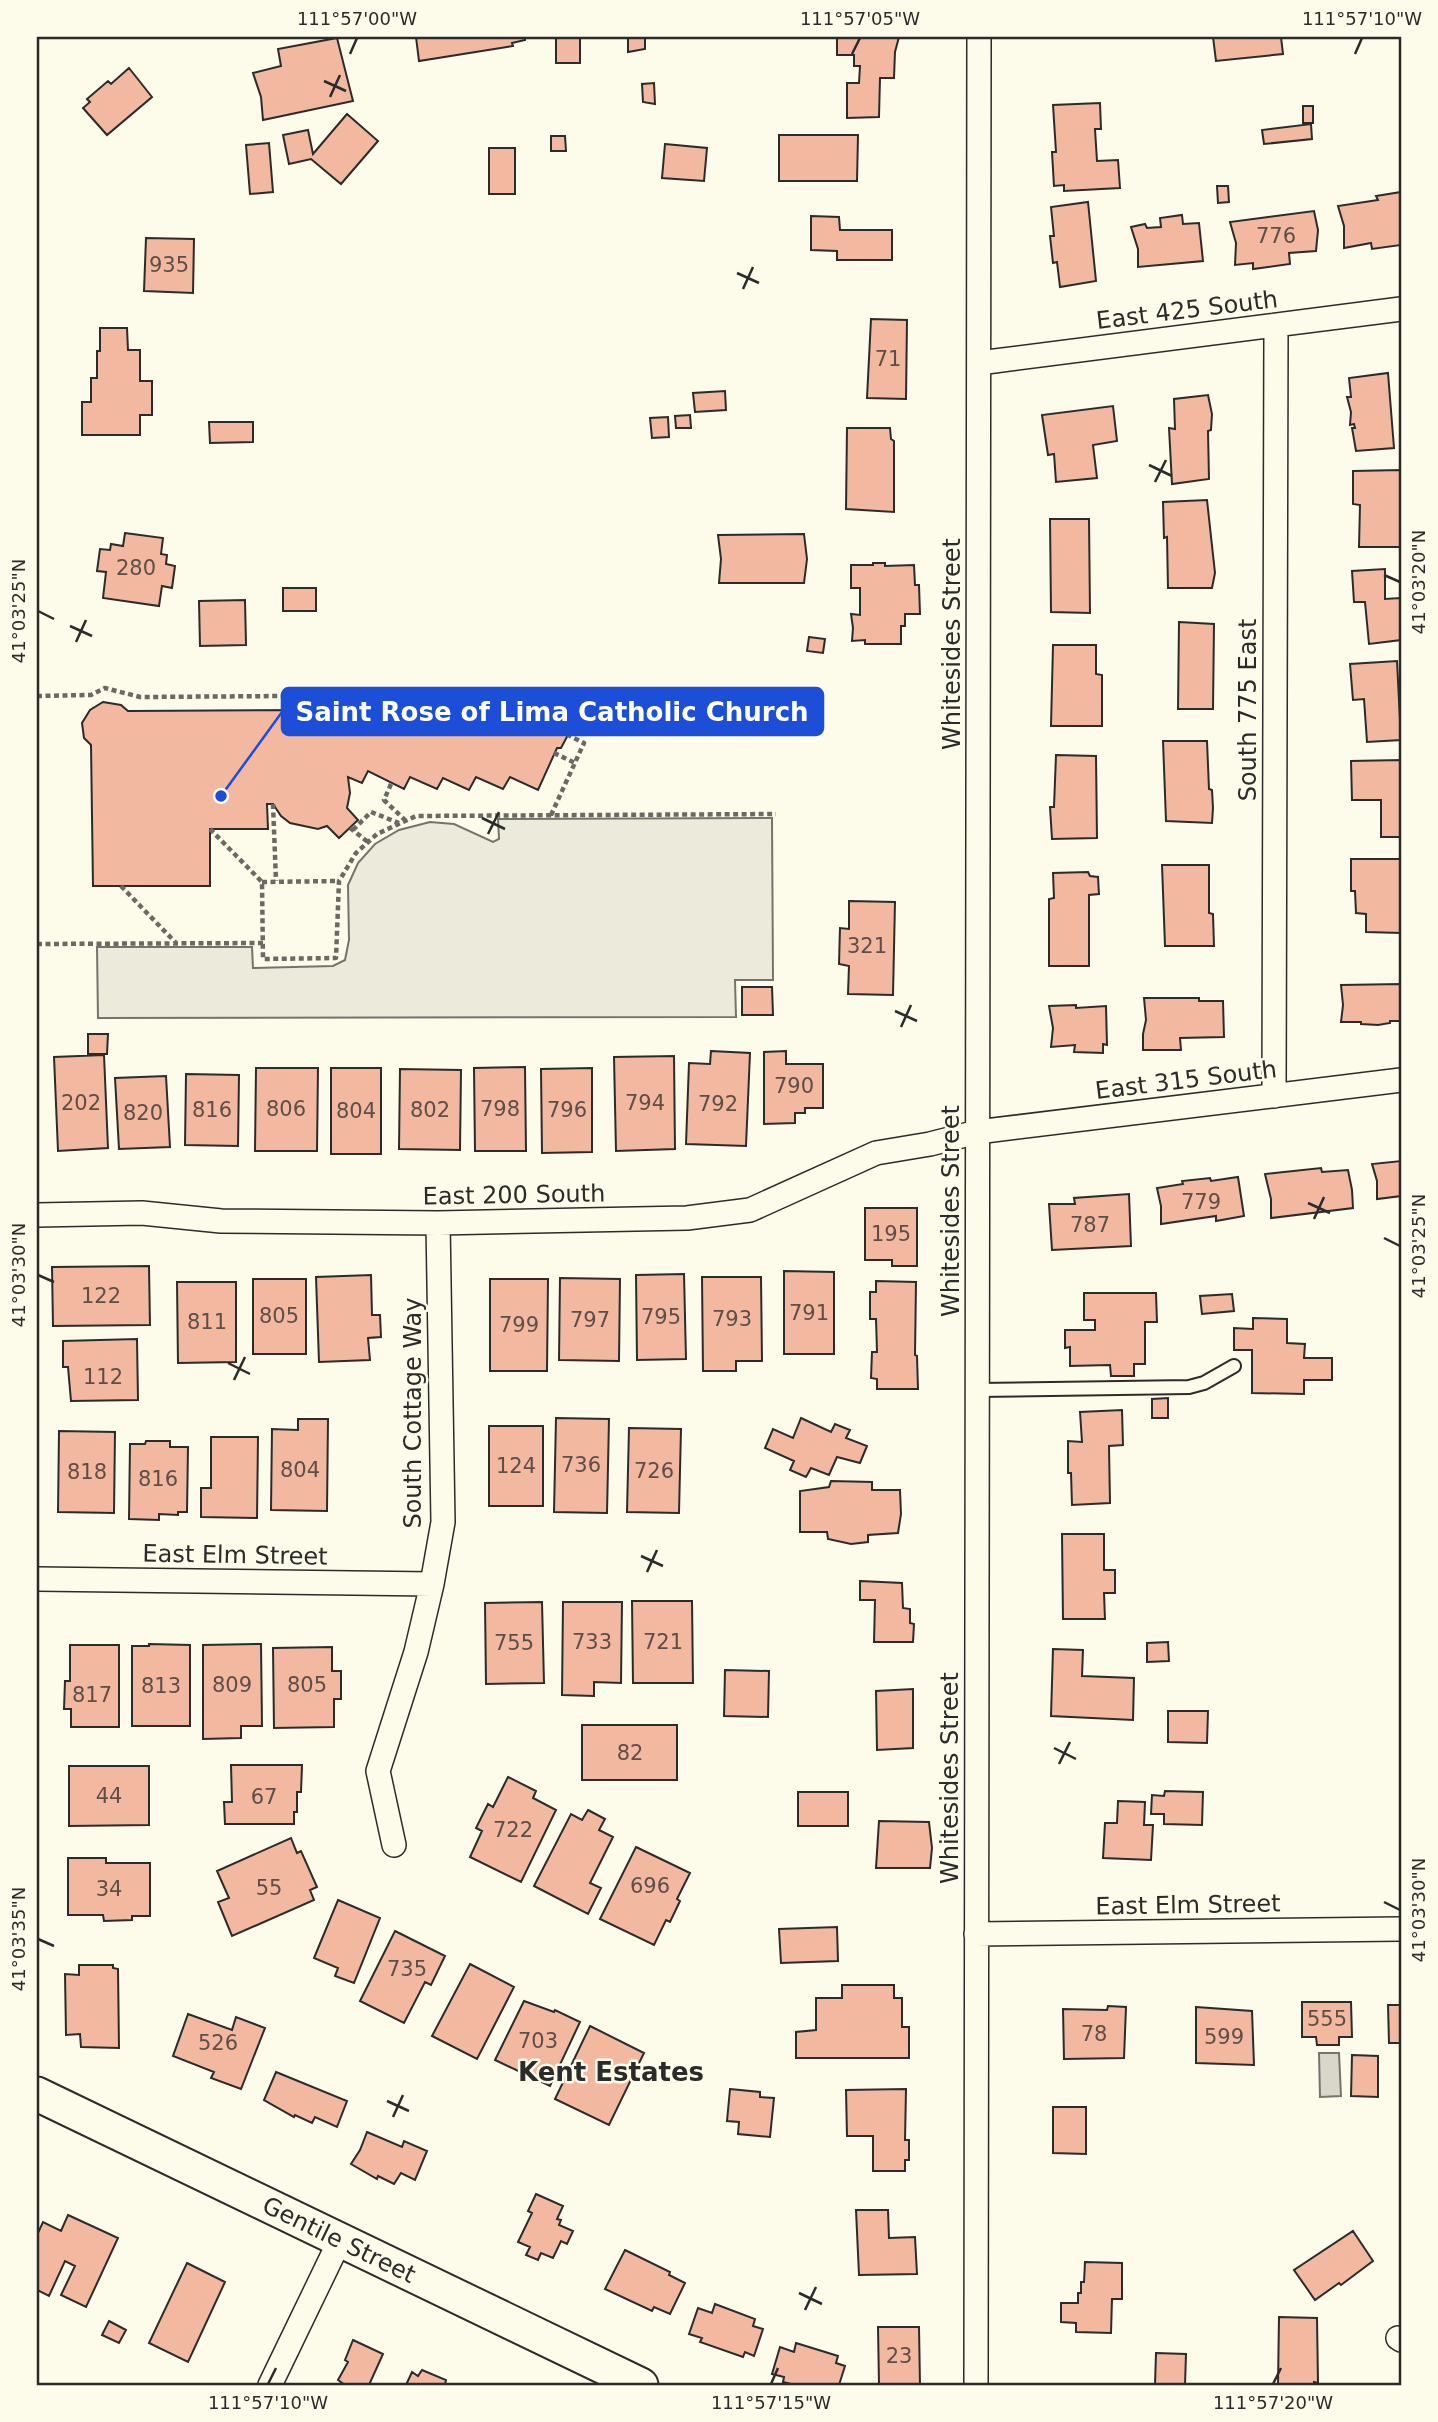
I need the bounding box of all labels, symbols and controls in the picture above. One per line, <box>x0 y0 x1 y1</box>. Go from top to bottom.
text: 111°57'00"W <box>297 8 417 29</box>
text: 111°57'05"W <box>800 8 920 29</box>
text: 111°57'10"W <box>1302 8 1422 29</box>
house number: 776 <box>1256 224 1296 248</box>
house number: 935 <box>149 253 189 277</box>
street label: East 425 South <box>1095 285 1279 335</box>
house number: 71 <box>875 347 901 371</box>
text: 41°03'20"N <box>1408 530 1429 634</box>
street label: Whitesides Street <box>938 538 966 750</box>
house number: 280 <box>116 556 156 580</box>
text: 41°03'25"N <box>8 559 29 663</box>
street label: South 775 East <box>1234 619 1262 801</box>
callout: Saint Rose of Lima Catholic Church <box>282 688 823 735</box>
text: Saint Rose of Lima Catholic Church <box>295 697 809 727</box>
house number: 321 <box>847 934 887 958</box>
street label: East 315 South <box>1094 1055 1278 1105</box>
house number: 790 <box>774 1074 814 1098</box>
house number: 202 <box>61 1091 101 1115</box>
house number: 794 <box>625 1091 665 1115</box>
house number: 792 <box>698 1092 738 1116</box>
house number: 806 <box>266 1097 306 1121</box>
house number: 798 <box>480 1097 520 1121</box>
house number: 816 <box>192 1098 232 1122</box>
house number: 802 <box>410 1098 450 1122</box>
house number: 796 <box>547 1098 587 1122</box>
house number: 804 <box>336 1099 376 1123</box>
house number: 820 <box>123 1101 163 1125</box>
street label: Whitesides Street <box>937 1105 965 1317</box>
street label: East 200 South <box>422 1179 606 1211</box>
house number: 779 <box>1181 1190 1221 1214</box>
text: 41°03'25"N <box>1408 1194 1429 1298</box>
house number: 787 <box>1070 1213 1110 1237</box>
house number: 195 <box>871 1222 911 1246</box>
text: 41°03'30"N <box>8 1223 29 1327</box>
house number: 122 <box>81 1284 121 1308</box>
street label: South Cottage Way <box>399 1297 427 1529</box>
house number: 791 <box>789 1301 829 1325</box>
house number: 805 <box>259 1304 299 1328</box>
house number: 795 <box>641 1305 681 1329</box>
house number: 793 <box>712 1307 752 1331</box>
house number: 797 <box>570 1308 610 1332</box>
house number: 811 <box>187 1310 227 1334</box>
house number: 799 <box>499 1313 539 1337</box>
house number: 112 <box>83 1365 123 1389</box>
house number: 736 <box>561 1453 601 1477</box>
house number: 124 <box>496 1454 536 1478</box>
house number: 804 <box>280 1458 320 1482</box>
house number: 726 <box>634 1459 674 1483</box>
house number: 818 <box>67 1460 107 1484</box>
house number: 816 <box>138 1467 178 1491</box>
street label: East Elm Street <box>142 1539 328 1571</box>
house number: 733 <box>572 1630 612 1654</box>
house number: 721 <box>643 1630 683 1654</box>
house number: 755 <box>494 1631 534 1655</box>
street label: Whitesides Street <box>936 1672 964 1884</box>
house number: 809 <box>212 1673 252 1697</box>
house number: 805 <box>287 1673 327 1697</box>
house number: 813 <box>141 1674 181 1698</box>
house number: 817 <box>72 1683 112 1707</box>
house number: 82 <box>617 1741 643 1765</box>
house number: 44 <box>96 1784 122 1808</box>
house number: 67 <box>251 1785 277 1809</box>
house number: 722 <box>493 1818 533 1842</box>
text: 41°03'30"N <box>1408 1858 1429 1962</box>
house number: 696 <box>630 1874 670 1898</box>
house number: 55 <box>256 1876 282 1900</box>
house number: 34 <box>96 1877 122 1901</box>
text: 41°03'35"N <box>8 1887 29 1991</box>
street label: East Elm Street <box>1095 1889 1281 1921</box>
house number: 735 <box>387 1957 427 1981</box>
house number: 555 <box>1307 2007 1347 2031</box>
house number: 78 <box>1081 2022 1107 2046</box>
house number: 599 <box>1204 2025 1244 2049</box>
house number: 703 <box>518 2029 558 2053</box>
house number: 526 <box>198 2031 238 2055</box>
district label: Kent Estates <box>518 2057 704 2087</box>
street label: Gentile Street <box>258 2191 420 2289</box>
house number: 23 <box>886 2344 912 2368</box>
text: 111°57'10"W <box>208 2392 328 2413</box>
text: 111°57'15"W <box>711 2392 831 2413</box>
text: 111°57'20"W <box>1213 2392 1333 2413</box>

